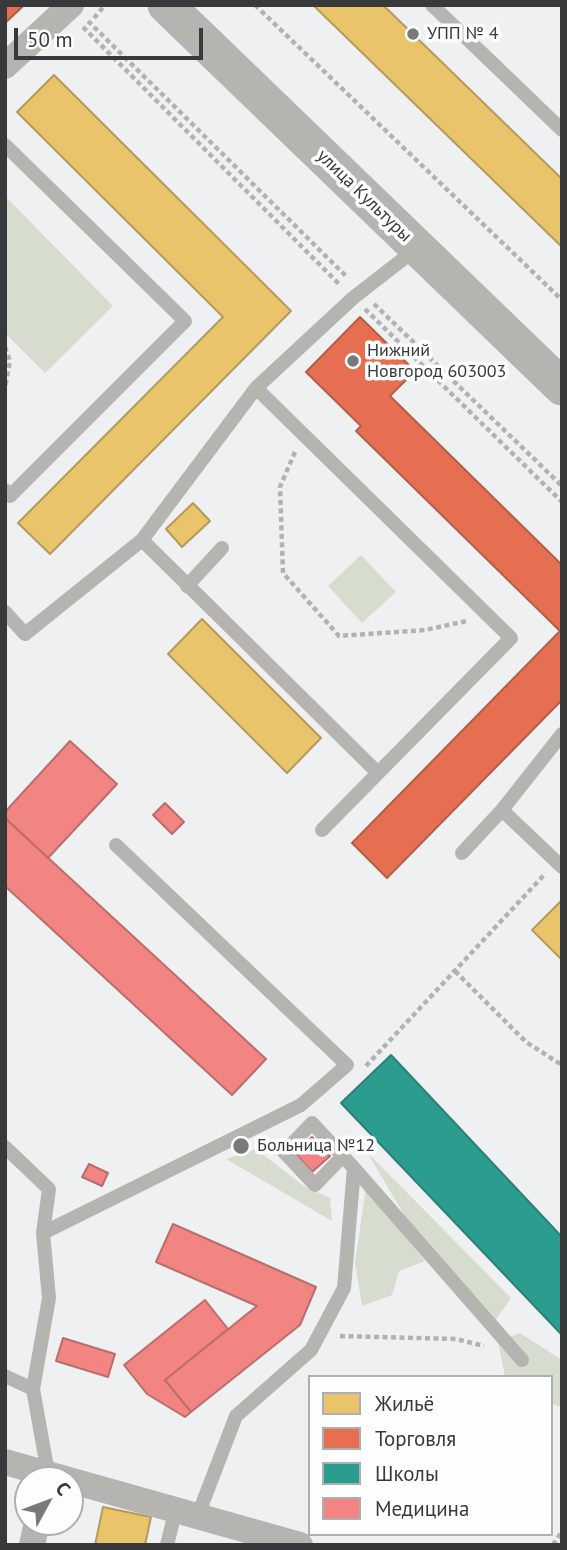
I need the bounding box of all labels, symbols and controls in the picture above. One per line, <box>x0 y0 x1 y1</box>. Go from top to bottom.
scale bar <box>18 14 206 58</box>
place label: УПП № 4 <box>427 23 499 45</box>
text: 50 m <box>27 26 73 53</box>
marker: УПП № 4 <box>405 26 421 42</box>
street label: улица Культуры <box>312 145 416 247</box>
place label: Нижний Новгород 603003 <box>367 340 506 382</box>
marker: Нижний Новгород 603003 <box>345 353 361 369</box>
place label: Больница №12 <box>257 1135 375 1157</box>
marker: Больница №12 <box>231 1136 251 1156</box>
legend <box>308 1375 553 1536</box>
text: Жильё <box>375 1390 434 1417</box>
text: Торговля <box>375 1425 456 1452</box>
text: Школы <box>375 1460 439 1487</box>
north arrow <box>14 1466 84 1536</box>
text: С <box>51 1477 76 1500</box>
text: Медицина <box>375 1495 469 1522</box>

